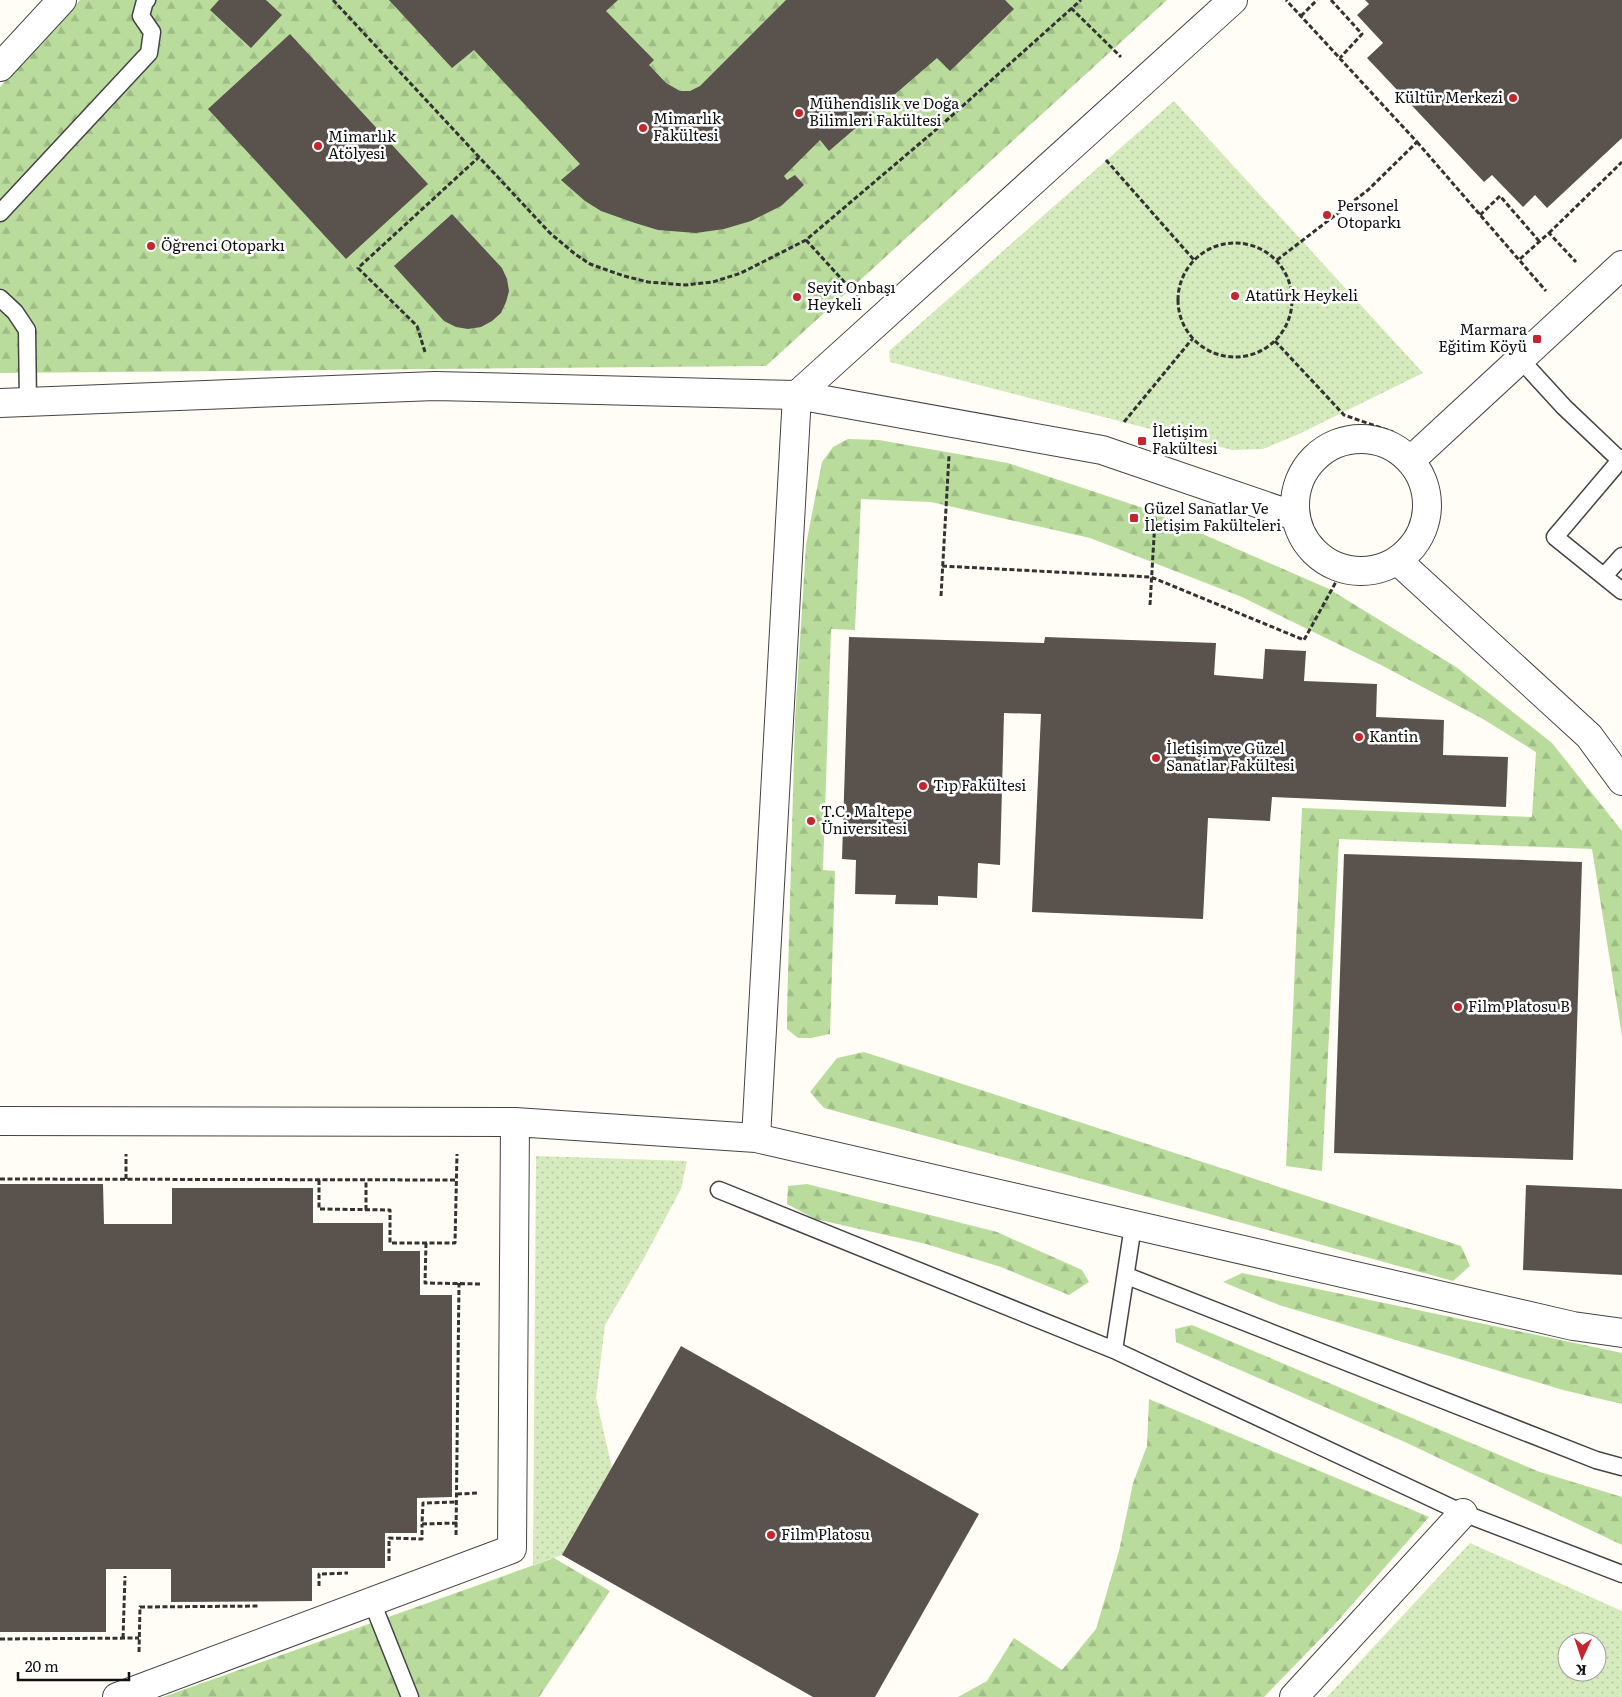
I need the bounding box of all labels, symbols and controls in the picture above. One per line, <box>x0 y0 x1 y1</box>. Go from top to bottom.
place label: Kültür Merkezi <box>1394 85 1503 108</box>
place label: Mühendislik ve Doğa Bilimleri Fakültesi <box>809 91 960 131</box>
marker: Kültür Merkezi <box>1507 92 1519 104</box>
place label: Mimarlık Fakültesi <box>653 106 722 146</box>
marker: Mühendislik ve Doğa Bilimleri Fakültesi <box>793 107 805 119</box>
marker: Mimarlık Fakültesi <box>637 122 649 134</box>
place label: Mimarlık Atölyesi <box>328 124 397 164</box>
marker: Mimarlık Atölyesi <box>312 140 324 152</box>
place label: Personel Otoparkı <box>1337 193 1401 233</box>
marker: Personel Otoparkı <box>1321 209 1333 221</box>
place label: Öğrenci Otoparkı <box>161 233 285 256</box>
marker: Öğrenci Otoparkı <box>145 240 157 252</box>
place label: Seyit Onbaşı Heykeli <box>807 275 896 315</box>
place label: Atatürk Heykeli <box>1245 283 1358 306</box>
marker: Atatürk Heykeli <box>1229 290 1241 302</box>
marker: Seyit Onbaşı Heykeli <box>791 291 803 303</box>
place label: Marmara Eğitim Köyü <box>1438 317 1528 357</box>
marker: Marmara Eğitim Köyü <box>1531 333 1543 345</box>
place label: İletişim Fakültesi <box>1152 419 1217 459</box>
marker: İletişim Fakültesi <box>1136 435 1148 447</box>
place label: Güzel Sanatlar Ve İletişim Fakülteleri <box>1144 496 1281 536</box>
marker: Güzel Sanatlar Ve İletişim Fakülteleri <box>1128 512 1140 524</box>
place label: Kantin <box>1369 724 1419 747</box>
marker: Kantin <box>1353 731 1365 743</box>
place label: İletişim ve Güzel Sanatlar Fakültesi <box>1166 736 1295 776</box>
marker: İletişim ve Güzel Sanatlar Fakültesi <box>1150 752 1162 764</box>
place label: Tıp Fakültesi <box>933 773 1026 796</box>
marker: Tıp Fakültesi <box>917 780 929 792</box>
place label: T.C. Maltepe Üniversitesi <box>821 799 912 839</box>
marker: T.C. Maltepe Üniversitesi <box>805 815 817 827</box>
place label: Film Platosu B <box>1468 994 1570 1017</box>
marker: Film Platosu B <box>1452 1001 1464 1013</box>
place label: Film Platosu <box>781 1522 871 1545</box>
marker: Film Platosu <box>765 1529 777 1541</box>
north arrow <box>1557 1632 1607 1682</box>
scale bar <box>18 1650 129 1682</box>
text: 20 m <box>25 1654 59 1677</box>
text: K <box>1575 1661 1587 1681</box>

